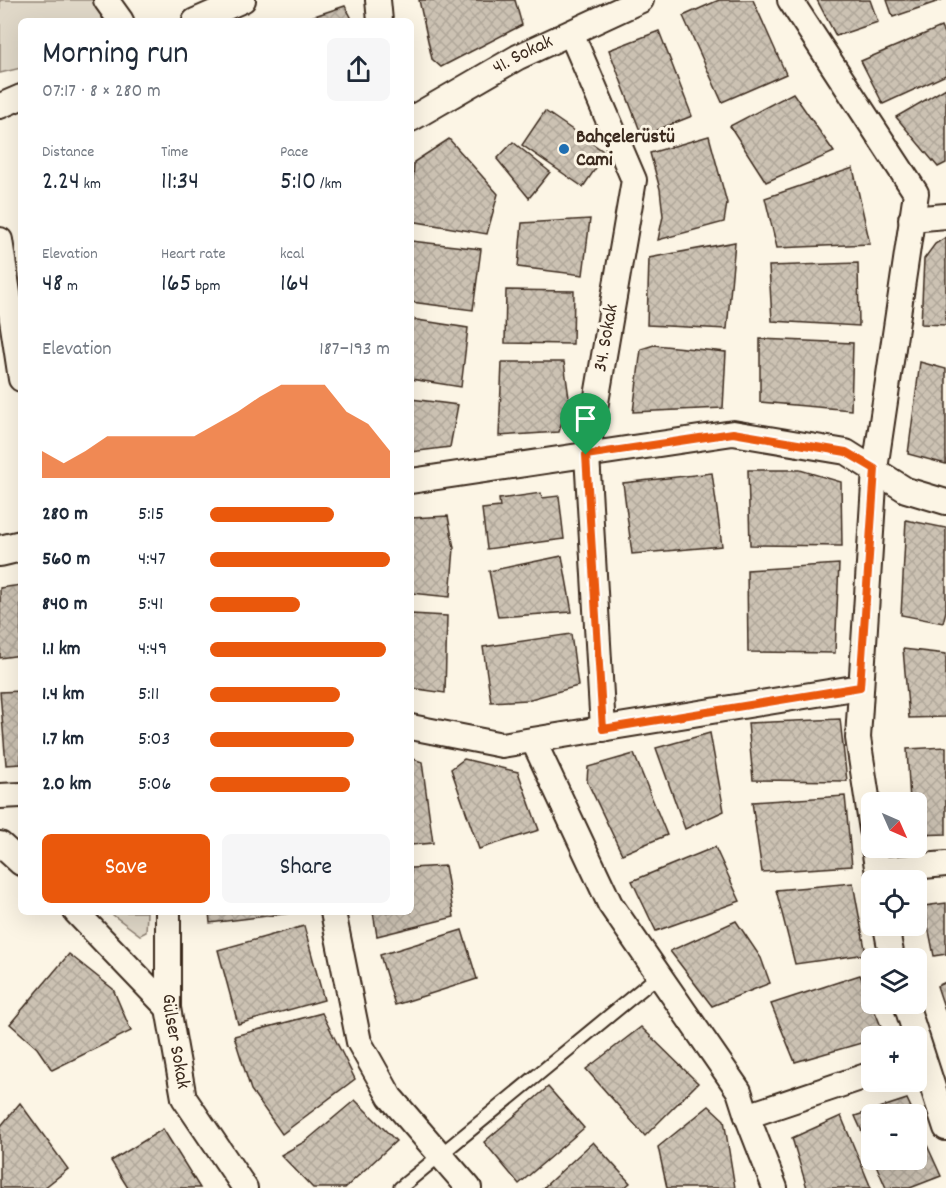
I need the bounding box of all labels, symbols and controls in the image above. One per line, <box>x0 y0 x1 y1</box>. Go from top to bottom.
street label: 41. Sokak <box>488 29 558 83</box>
text: Morning run <box>42 32 189 79</box>
button: share <box>327 38 390 101</box>
text: 07:17 · 8 × 280 m <box>42 78 161 106</box>
place label: Bahçelerüstü Cami <box>576 124 675 175</box>
text: Distance <box>42 141 94 164</box>
text: Time <box>161 141 188 164</box>
text: Pace <box>280 141 308 164</box>
marker: Bahçelerüstü Cami <box>557 142 571 156</box>
text: 2.24 <box>42 164 80 201</box>
text: 11:34 <box>161 164 199 201</box>
text: 5:10 <box>280 164 316 201</box>
text: km <box>80 173 101 196</box>
text: /km <box>316 173 342 196</box>
text: Elevation <box>42 243 98 266</box>
text: Heart rate <box>161 243 226 266</box>
text: kcal <box>280 243 304 266</box>
text: 48 <box>42 266 63 303</box>
text: 165 <box>161 266 191 303</box>
text: 164 <box>280 266 309 303</box>
text: m <box>63 275 78 298</box>
text: bpm <box>191 275 220 298</box>
street label: 34. Sokak <box>587 302 627 374</box>
text: Elevation <box>42 336 112 364</box>
text: 187–193 m <box>319 336 390 364</box>
pin <box>560 393 611 455</box>
icon: arrive <box>569 402 602 435</box>
text: 280 m <box>42 501 88 529</box>
text: 5:15 <box>138 501 164 529</box>
text: 560 m <box>42 546 90 574</box>
text: 4:47 <box>138 546 166 574</box>
text: 840 m <box>42 591 88 619</box>
text: 5:41 <box>138 591 163 619</box>
text: 1.1 km <box>42 636 81 664</box>
text: 4:49 <box>138 636 167 664</box>
text: 1.4 km <box>42 681 85 709</box>
text: 5:11 <box>138 681 159 709</box>
text: 1.7 km <box>42 726 84 754</box>
text: 5:03 <box>138 726 170 754</box>
text: 2.0 km <box>42 771 91 799</box>
text: 5:06 <box>138 771 171 799</box>
north arrow <box>861 792 927 858</box>
map controls <box>861 792 927 1170</box>
button: Save <box>42 834 210 903</box>
button: Share <box>222 834 390 903</box>
button: locate <box>861 870 927 936</box>
button: layers <box>861 948 927 1014</box>
street label: Gülser Sokak <box>154 994 196 1091</box>
button: + <box>861 1026 927 1092</box>
button: − <box>861 1104 927 1170</box>

